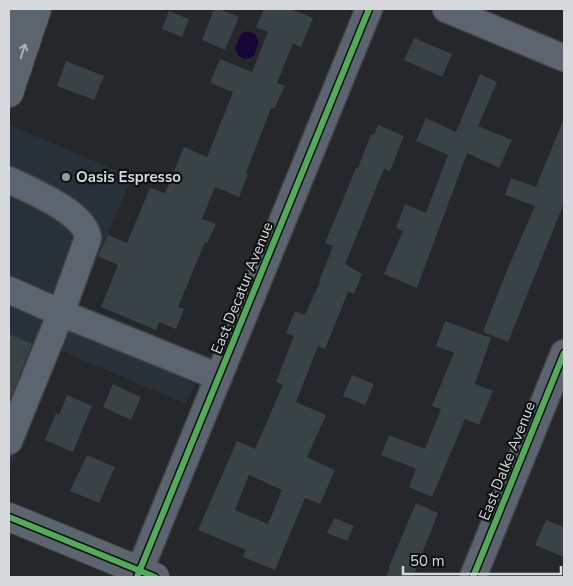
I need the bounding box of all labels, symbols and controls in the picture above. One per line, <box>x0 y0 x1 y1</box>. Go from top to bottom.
one-way arrow <box>18 43 28 59</box>
place label: Oasis Espresso <box>76 167 181 187</box>
marker: Oasis Espresso <box>60 171 72 183</box>
street label: East Decatur Avenue <box>206 219 278 357</box>
street label: East Dalke Avenue <box>474 399 540 523</box>
scale bar <box>403 544 560 576</box>
text: 50 m <box>410 551 445 571</box>

